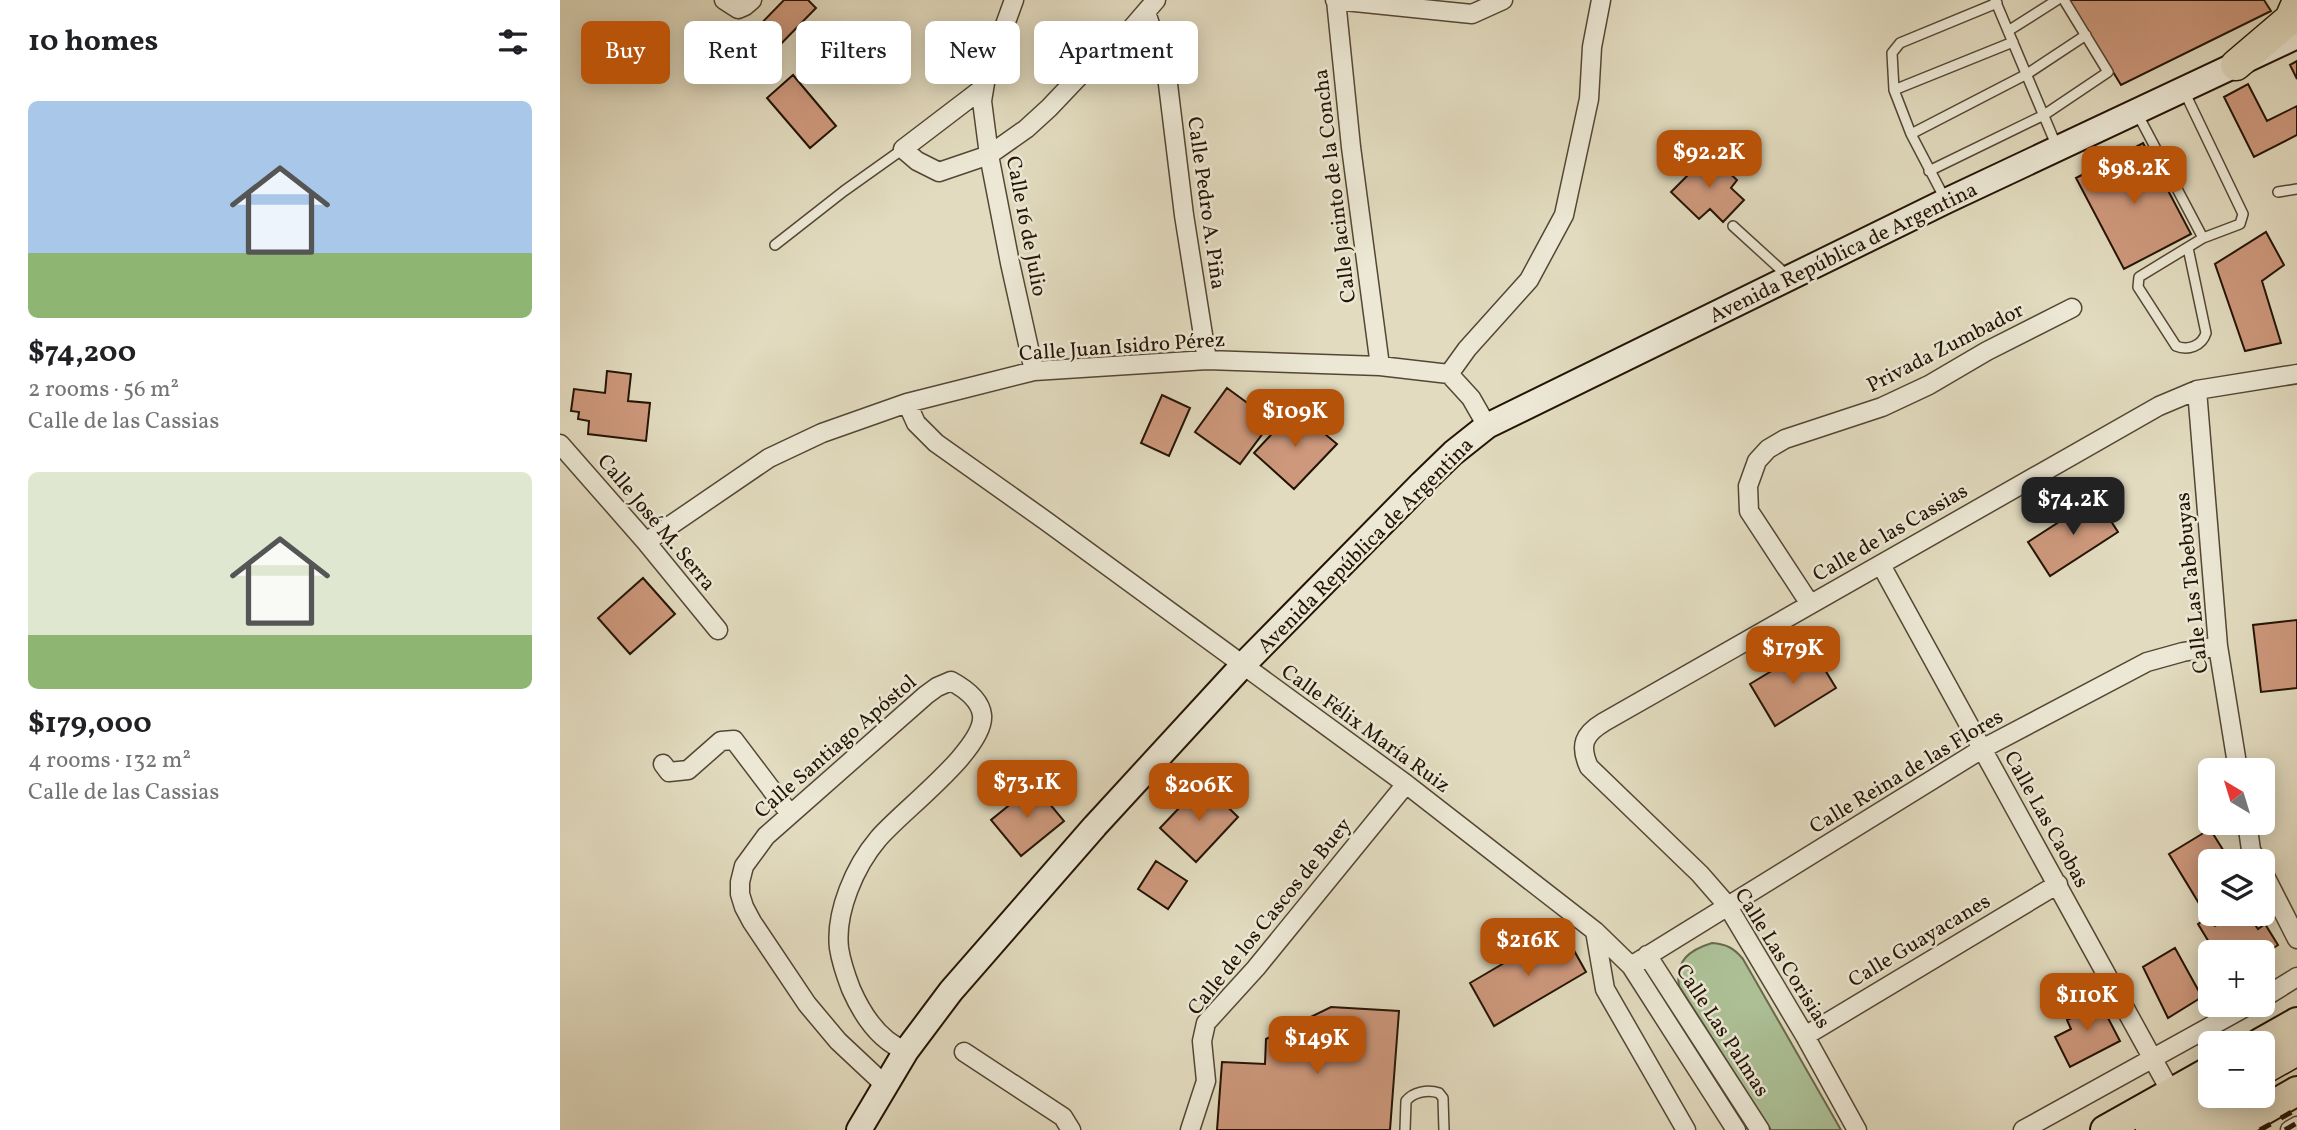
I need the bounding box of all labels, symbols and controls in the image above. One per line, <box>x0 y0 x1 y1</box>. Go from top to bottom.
text: 10 homes <box>28 21 158 63</box>
chip: Buy <box>581 21 670 84</box>
chip: Rent <box>684 21 782 84</box>
chip: Filters <box>796 21 911 84</box>
chip: New <box>925 21 1020 84</box>
chip: Apartment <box>1034 21 1198 84</box>
icon: filters <box>494 23 532 61</box>
street label: Calle Jacinto de la Concha <box>1307 67 1364 304</box>
street label: Calle Pedro A. Piña <box>1179 115 1232 291</box>
pin: $92.2K <box>1652 130 1766 190</box>
text: $92.2K <box>1673 137 1745 169</box>
pin: $98.2K <box>2077 146 2191 206</box>
icon: home <box>217 147 343 273</box>
text: $98.2K <box>2098 153 2170 185</box>
street label: Calle 16 de Julio <box>998 154 1053 299</box>
street label: Avenida República de Argentina <box>1705 176 1983 331</box>
street label: Privada Zumbador <box>1862 296 2029 400</box>
street label: Calle Juan Isidro Pérez <box>1018 326 1226 369</box>
text: $74,200 <box>28 332 136 374</box>
text: 2 rooms · 56 m² <box>28 374 179 406</box>
pin: $109K <box>1246 390 1344 449</box>
text: $109K <box>1262 396 1328 428</box>
text: Calle de las Cassias <box>28 406 219 438</box>
street label: Avenida República de Argentina <box>1252 432 1481 661</box>
street label: Calle José M. Serra <box>590 448 722 598</box>
street label: Calle de las Cassias <box>1808 477 1974 590</box>
pin: $74.2K <box>2016 477 2130 537</box>
text: $74.2K <box>2037 484 2109 516</box>
street label: Calle Las Tabebuyas <box>2169 491 2216 675</box>
icon: home <box>217 518 343 644</box>
pin: $179K <box>1744 626 1842 686</box>
text: $179K <box>1762 633 1824 665</box>
street label: Calle Félix María Ruiz <box>1275 658 1455 800</box>
street label: Calle Santiago Apóstol <box>749 669 923 826</box>
text: $179,000 <box>28 703 152 745</box>
street label: Calle Reina de las Flores <box>1805 703 2009 842</box>
text: 4 rooms · 132 m² <box>28 745 191 777</box>
street label: Calle Las Caobas <box>1996 746 2095 893</box>
north arrow <box>2198 758 2275 835</box>
map controls <box>2198 758 2275 1108</box>
pin: $73.1K <box>970 760 1084 820</box>
pin: $206K <box>1150 764 1248 823</box>
text: $73.1K <box>993 767 1061 799</box>
text: $206K <box>1165 770 1233 802</box>
text: Calle de las Cassias <box>28 777 219 809</box>
street label: Calle de los Cascos de Buey <box>1181 812 1359 1022</box>
button: layers <box>2198 849 2275 926</box>
street label: Calle Las Corisias <box>1727 883 1837 1035</box>
street label: Calle Guayacanes <box>1843 887 1996 995</box>
pin: $216K <box>1479 918 1577 978</box>
text: $216K <box>1496 925 1560 957</box>
button: + <box>2198 940 2275 1017</box>
street label: Calle Las Palmas <box>1668 959 1776 1103</box>
pin: $110K <box>2038 974 2136 1033</box>
text: $110K <box>2056 980 2118 1012</box>
pin: $149K <box>1268 1016 1366 1076</box>
text: $149K <box>1285 1023 1349 1055</box>
button: − <box>2198 1031 2275 1108</box>

